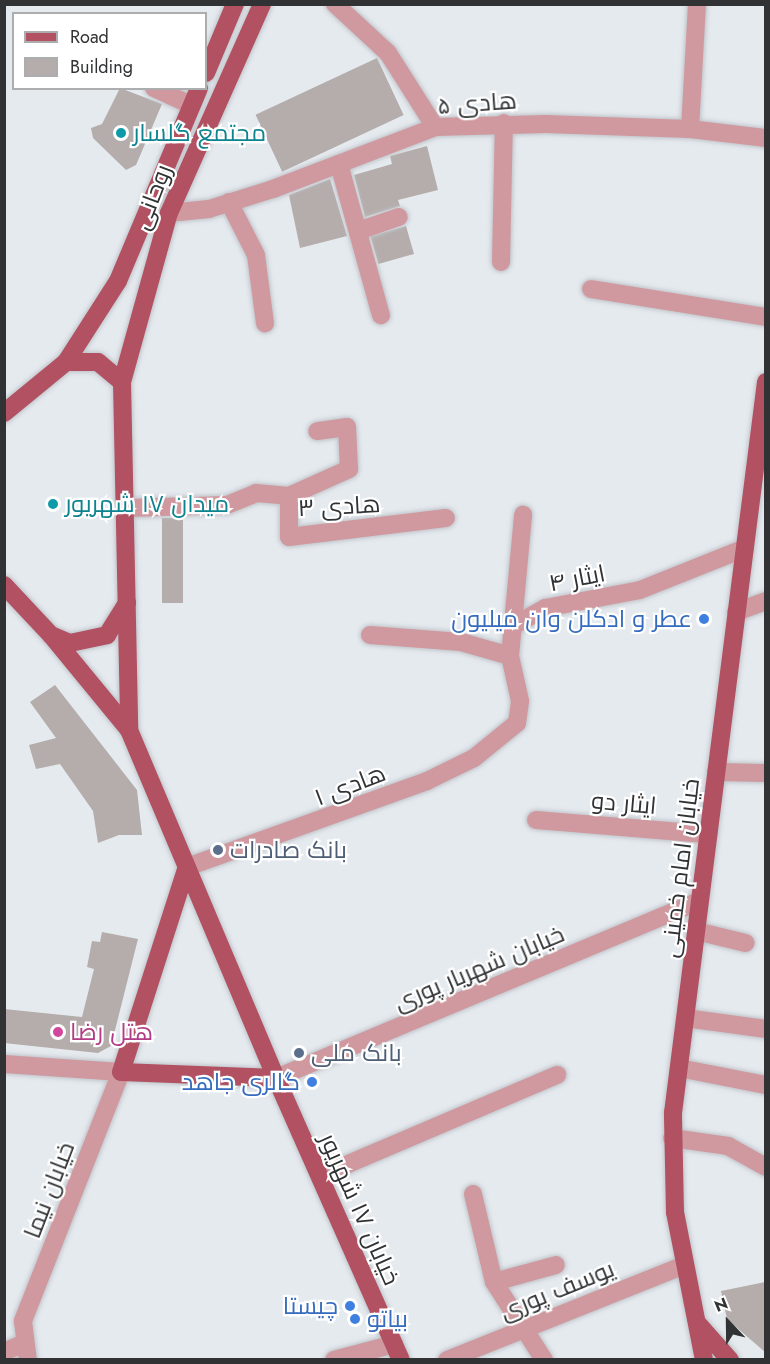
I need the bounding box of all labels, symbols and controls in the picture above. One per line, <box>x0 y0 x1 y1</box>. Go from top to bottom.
legend <box>12 12 207 90</box>
text: Road <box>70 24 109 50</box>
text: Building <box>70 54 133 80</box>
street label: هادی ۵ <box>436 86 518 120</box>
place label: مجتمع گلسار <box>133 119 266 147</box>
marker: مجتمع گلسار <box>114 126 128 140</box>
street label: روحانی <box>126 160 178 234</box>
street label: هادی ۳ <box>297 489 381 523</box>
place label: میدان ۱۷ شهریور <box>65 490 229 518</box>
marker: میدان ۱۷ شهریور <box>46 497 60 511</box>
street label: ایثار ۴ <box>547 558 607 598</box>
place label: عطر و ادکلن وان میلیون <box>451 605 692 633</box>
marker: عطر و ادکلن وان میلیون <box>697 612 711 626</box>
street label: هادی ۱ <box>310 758 390 812</box>
street label: خیابان امام خمینی <box>655 777 705 959</box>
street label: ایثار دو <box>590 786 658 820</box>
place label: بانک صادرات <box>230 836 347 864</box>
marker: بانک صادرات <box>211 843 225 857</box>
street label: خیابان شهریار پوری <box>390 919 568 1017</box>
place label: هتل رضا <box>70 1018 153 1046</box>
marker: هتل رضا <box>51 1025 65 1039</box>
place label: بانک ملی <box>311 1039 402 1067</box>
marker: بانک ملی <box>292 1046 306 1060</box>
place label: گالری جاهد <box>182 1068 300 1096</box>
marker: گالری جاهد <box>305 1075 319 1089</box>
street label: خیابان ۱۷ شهریور <box>314 1129 406 1289</box>
street label: خیابان نیما <box>17 1138 81 1242</box>
street label: یوسف پوری <box>496 1254 618 1326</box>
place label: چیستا <box>283 1292 338 1320</box>
north arrow <box>698 1292 758 1352</box>
text: N <box>711 1292 731 1318</box>
marker: چیستا <box>343 1299 357 1313</box>
place label: بیاتو <box>367 1305 408 1333</box>
marker: بیاتو <box>348 1312 362 1326</box>

